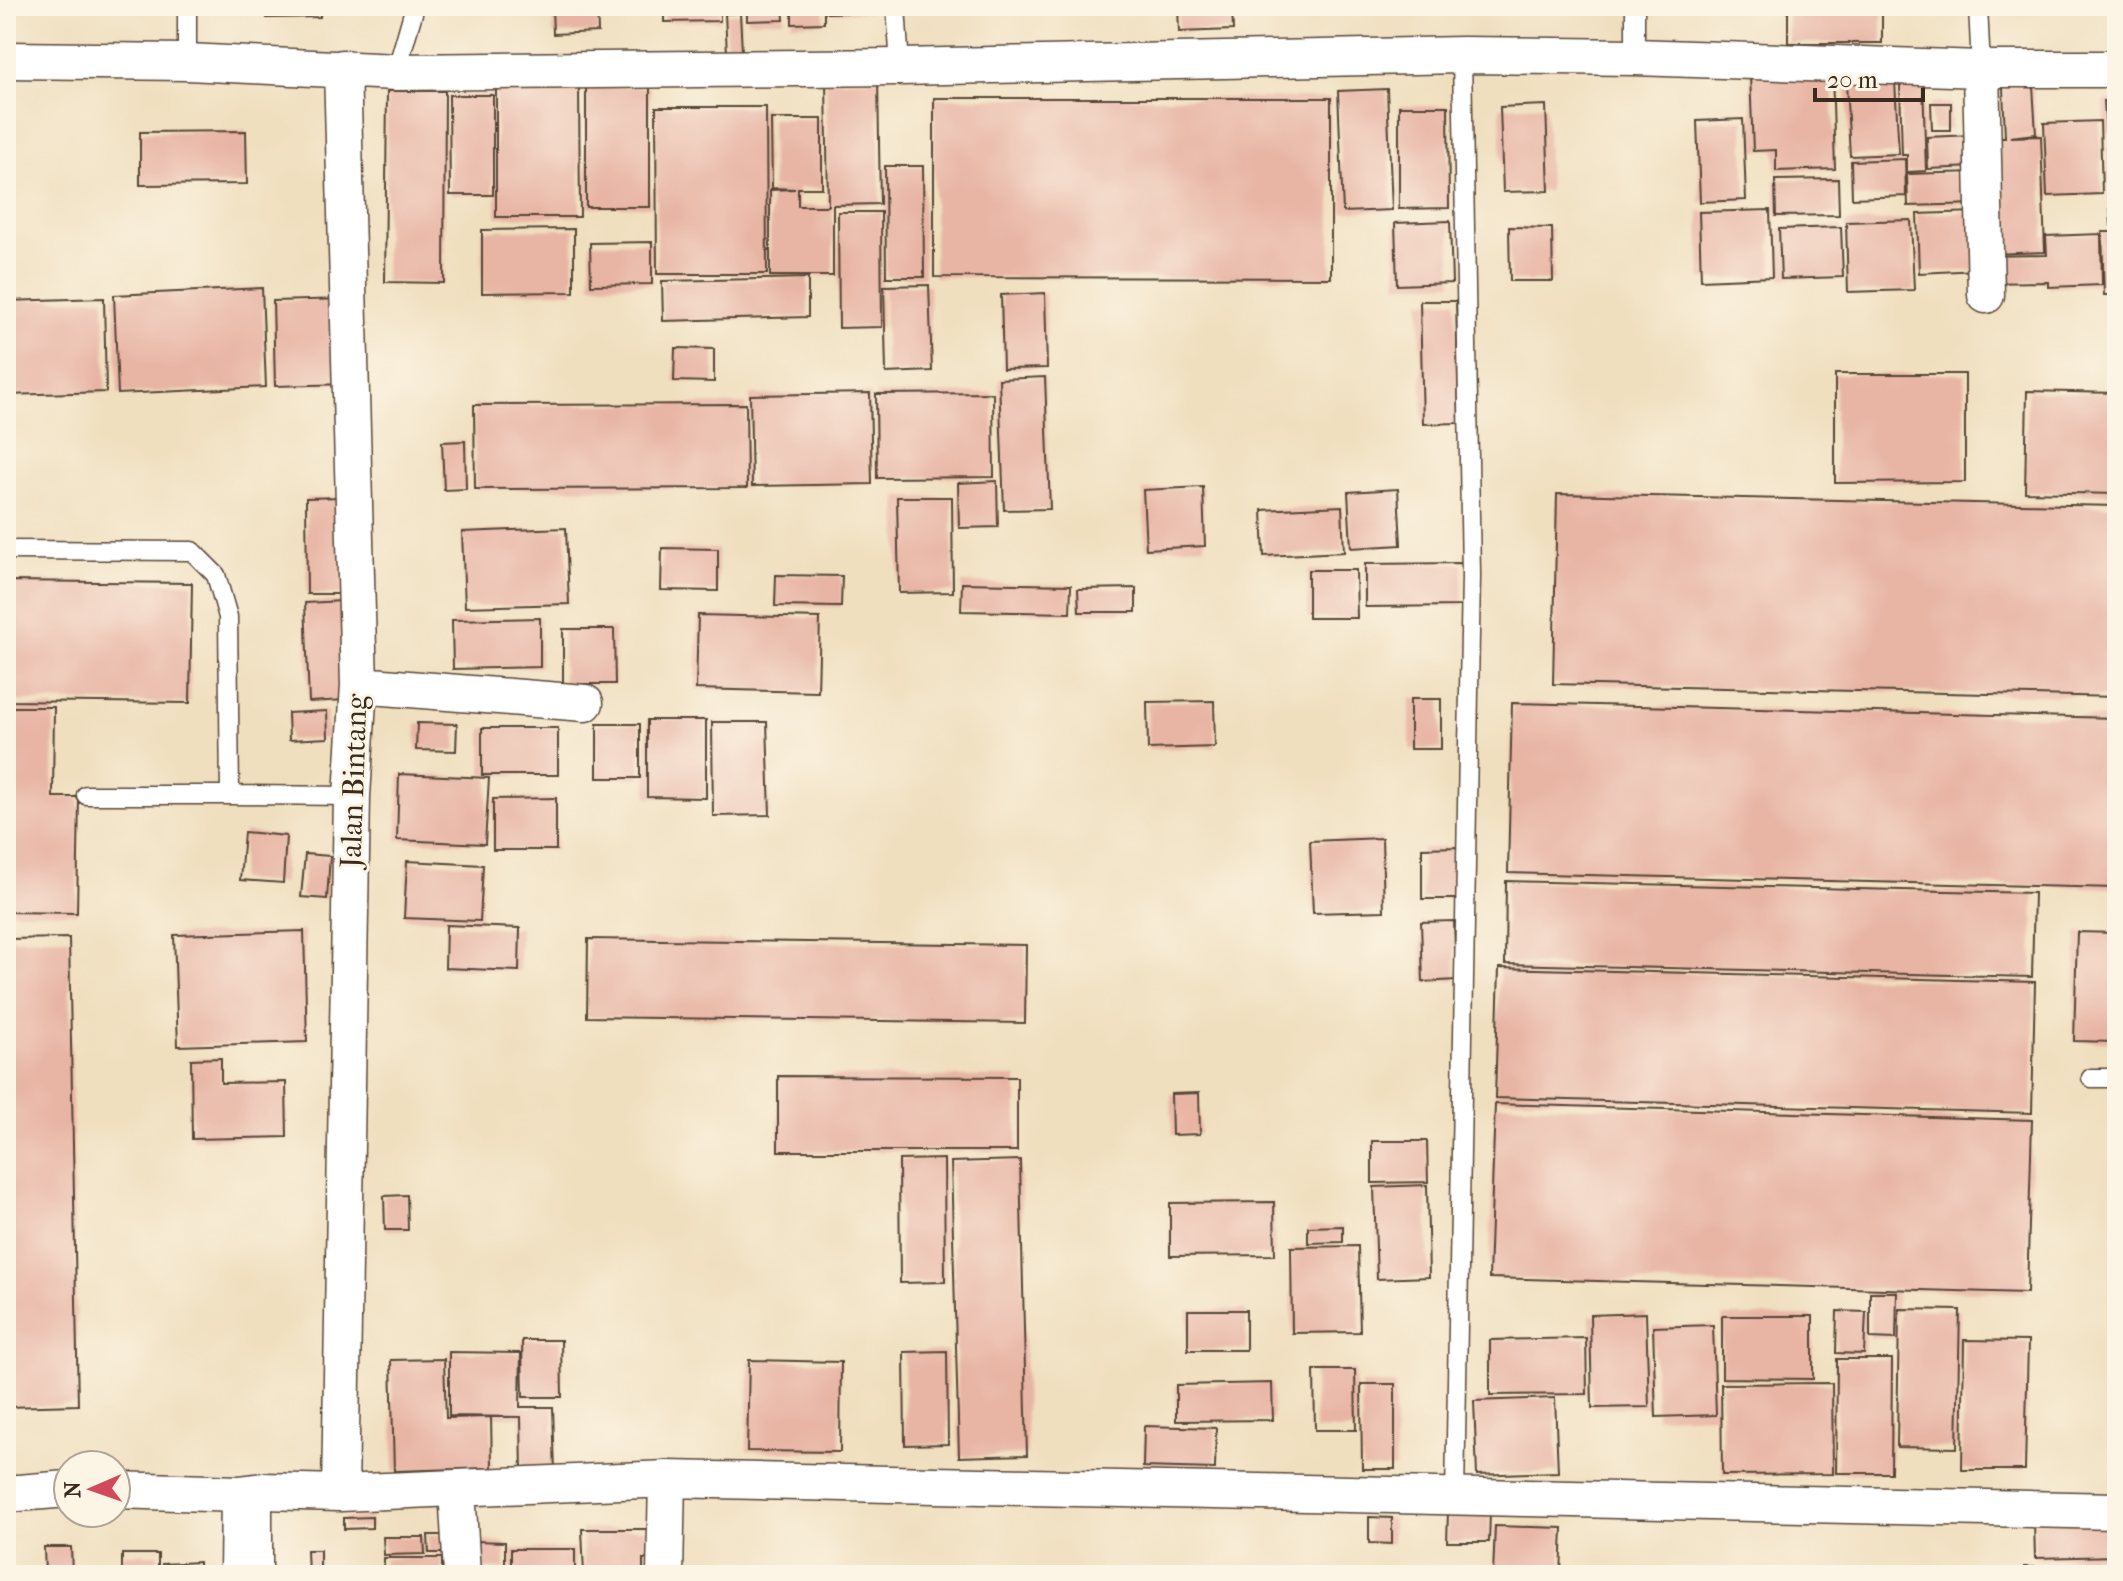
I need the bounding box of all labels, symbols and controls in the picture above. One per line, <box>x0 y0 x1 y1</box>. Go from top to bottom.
scale bar <box>1815 52 1923 102</box>
text: 20 m <box>1827 66 1878 94</box>
street label: Jalan Bintang <box>333 692 375 871</box>
north arrow <box>52 1449 132 1529</box>
text: N <box>60 1481 86 1498</box>

